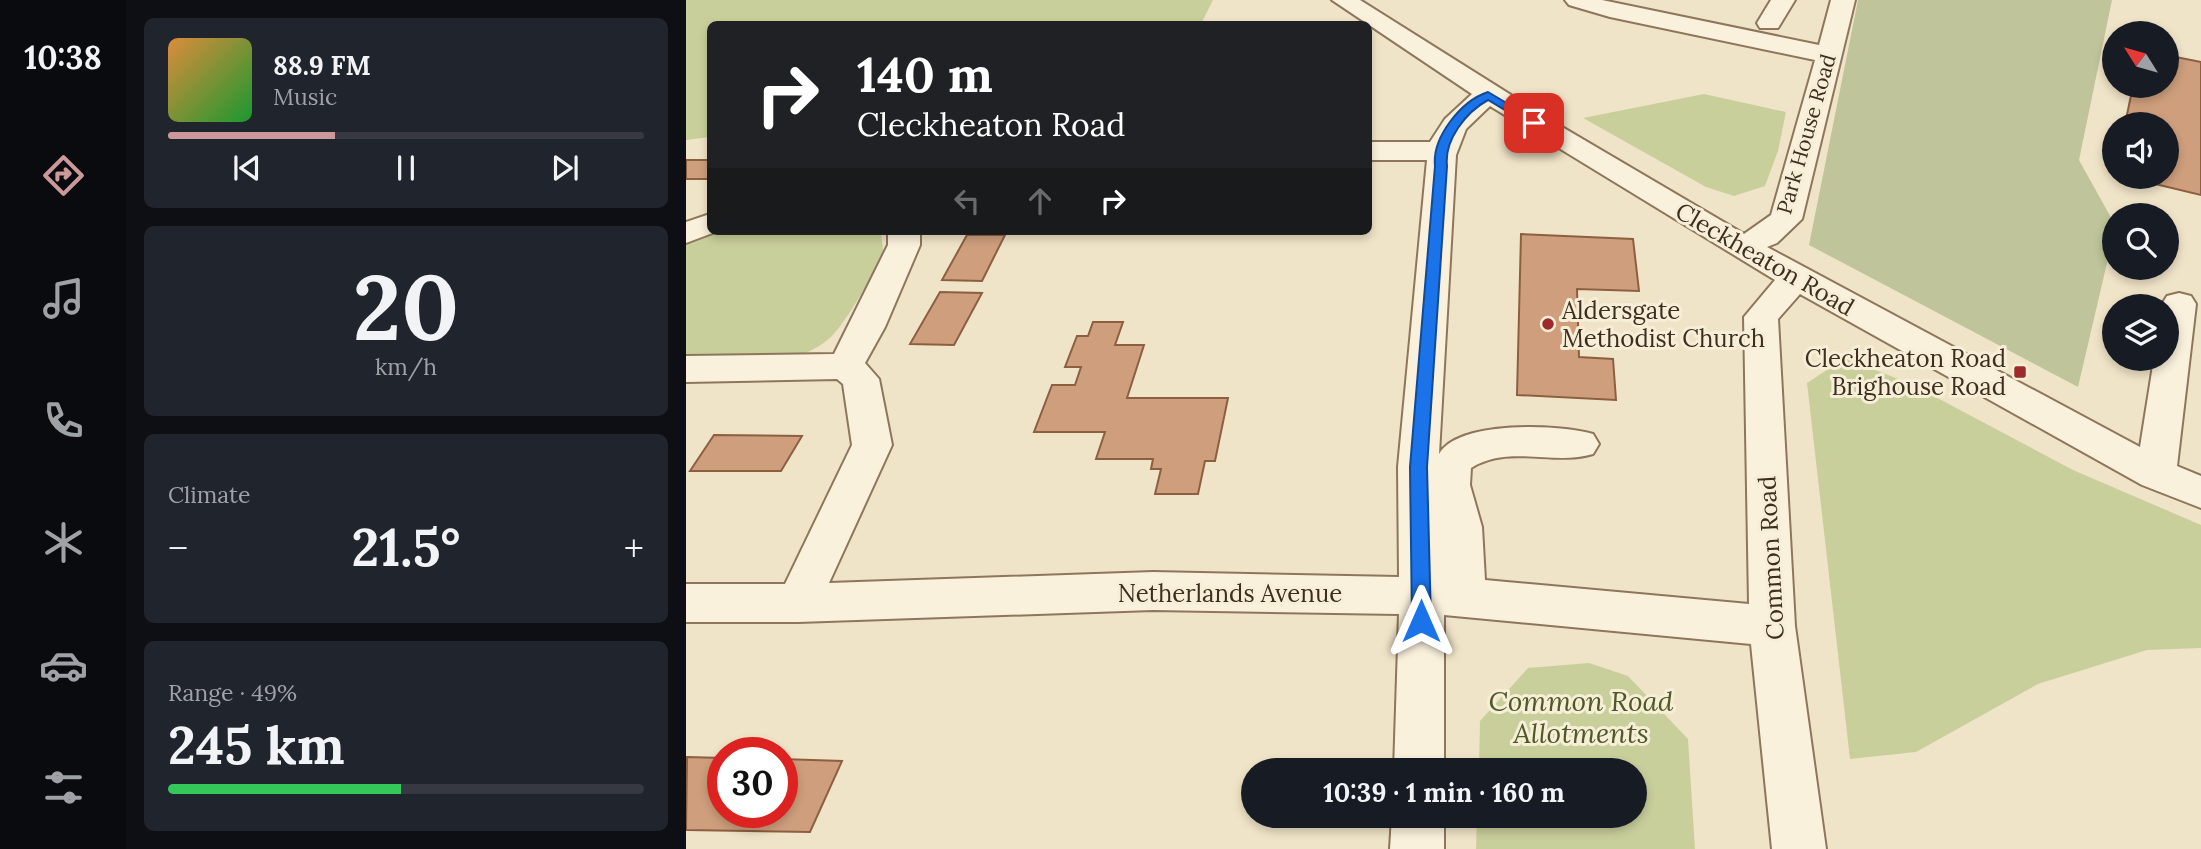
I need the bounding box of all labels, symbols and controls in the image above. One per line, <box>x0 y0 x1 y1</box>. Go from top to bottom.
north arrow <box>2102 21 2179 98</box>
map controls <box>2102 21 2179 371</box>
text: 10:38 <box>24 37 102 78</box>
text: 140 m <box>857 43 993 105</box>
text: 88.9 FM <box>273 49 371 82</box>
icon: right <box>742 49 833 140</box>
street label: Park House Road <box>1770 51 1842 217</box>
text: Music <box>273 82 337 111</box>
pin <box>1504 93 1564 153</box>
text: Cleckheaton Road <box>857 104 1125 145</box>
icon: arrive <box>1515 104 1553 142</box>
button: sound <box>2102 112 2179 189</box>
icon: previous <box>228 149 266 187</box>
icon: pause <box>387 149 425 187</box>
icon: next <box>546 149 584 187</box>
icon: directions <box>39 151 88 200</box>
icon: left <box>948 182 986 220</box>
icon: ahead <box>1021 182 1059 220</box>
icon: right <box>1094 182 1132 220</box>
street label: Cleckheaton Road <box>1670 195 1860 323</box>
button: search <box>2102 203 2179 280</box>
text: 20 <box>353 248 459 365</box>
icon: music <box>39 274 88 323</box>
button: layers <box>2102 294 2179 371</box>
place label: Aldersgate Methodist Church <box>1561 295 1765 354</box>
marker: Aldersgate Methodist Church <box>1540 316 1556 332</box>
place label: Cleckheaton Road Brighouse Road <box>1805 343 2006 402</box>
text: km/h <box>375 352 437 381</box>
marker: Cleckheaton Road Brighouse Road <box>2012 364 2028 380</box>
icon: phone <box>39 396 88 445</box>
street label: Common Road <box>1751 475 1791 641</box>
text: Climate <box>168 480 250 509</box>
text: 21.5° <box>352 514 460 580</box>
icon: climate <box>39 518 88 567</box>
text: − <box>168 524 188 572</box>
text: + <box>624 524 644 572</box>
street label: Netherlands Avenue <box>1118 578 1342 609</box>
position arrow <box>1384 584 1458 658</box>
icon: car <box>39 641 88 690</box>
text: Range · 49% <box>168 678 297 707</box>
park label: Common Road Allotments <box>1489 683 1674 751</box>
text: 245 km <box>168 712 345 778</box>
speed limit sign: 30 <box>707 737 798 828</box>
icon: filters <box>39 763 88 812</box>
text: 10:39 · 1 min · 160 m <box>1323 776 1565 809</box>

